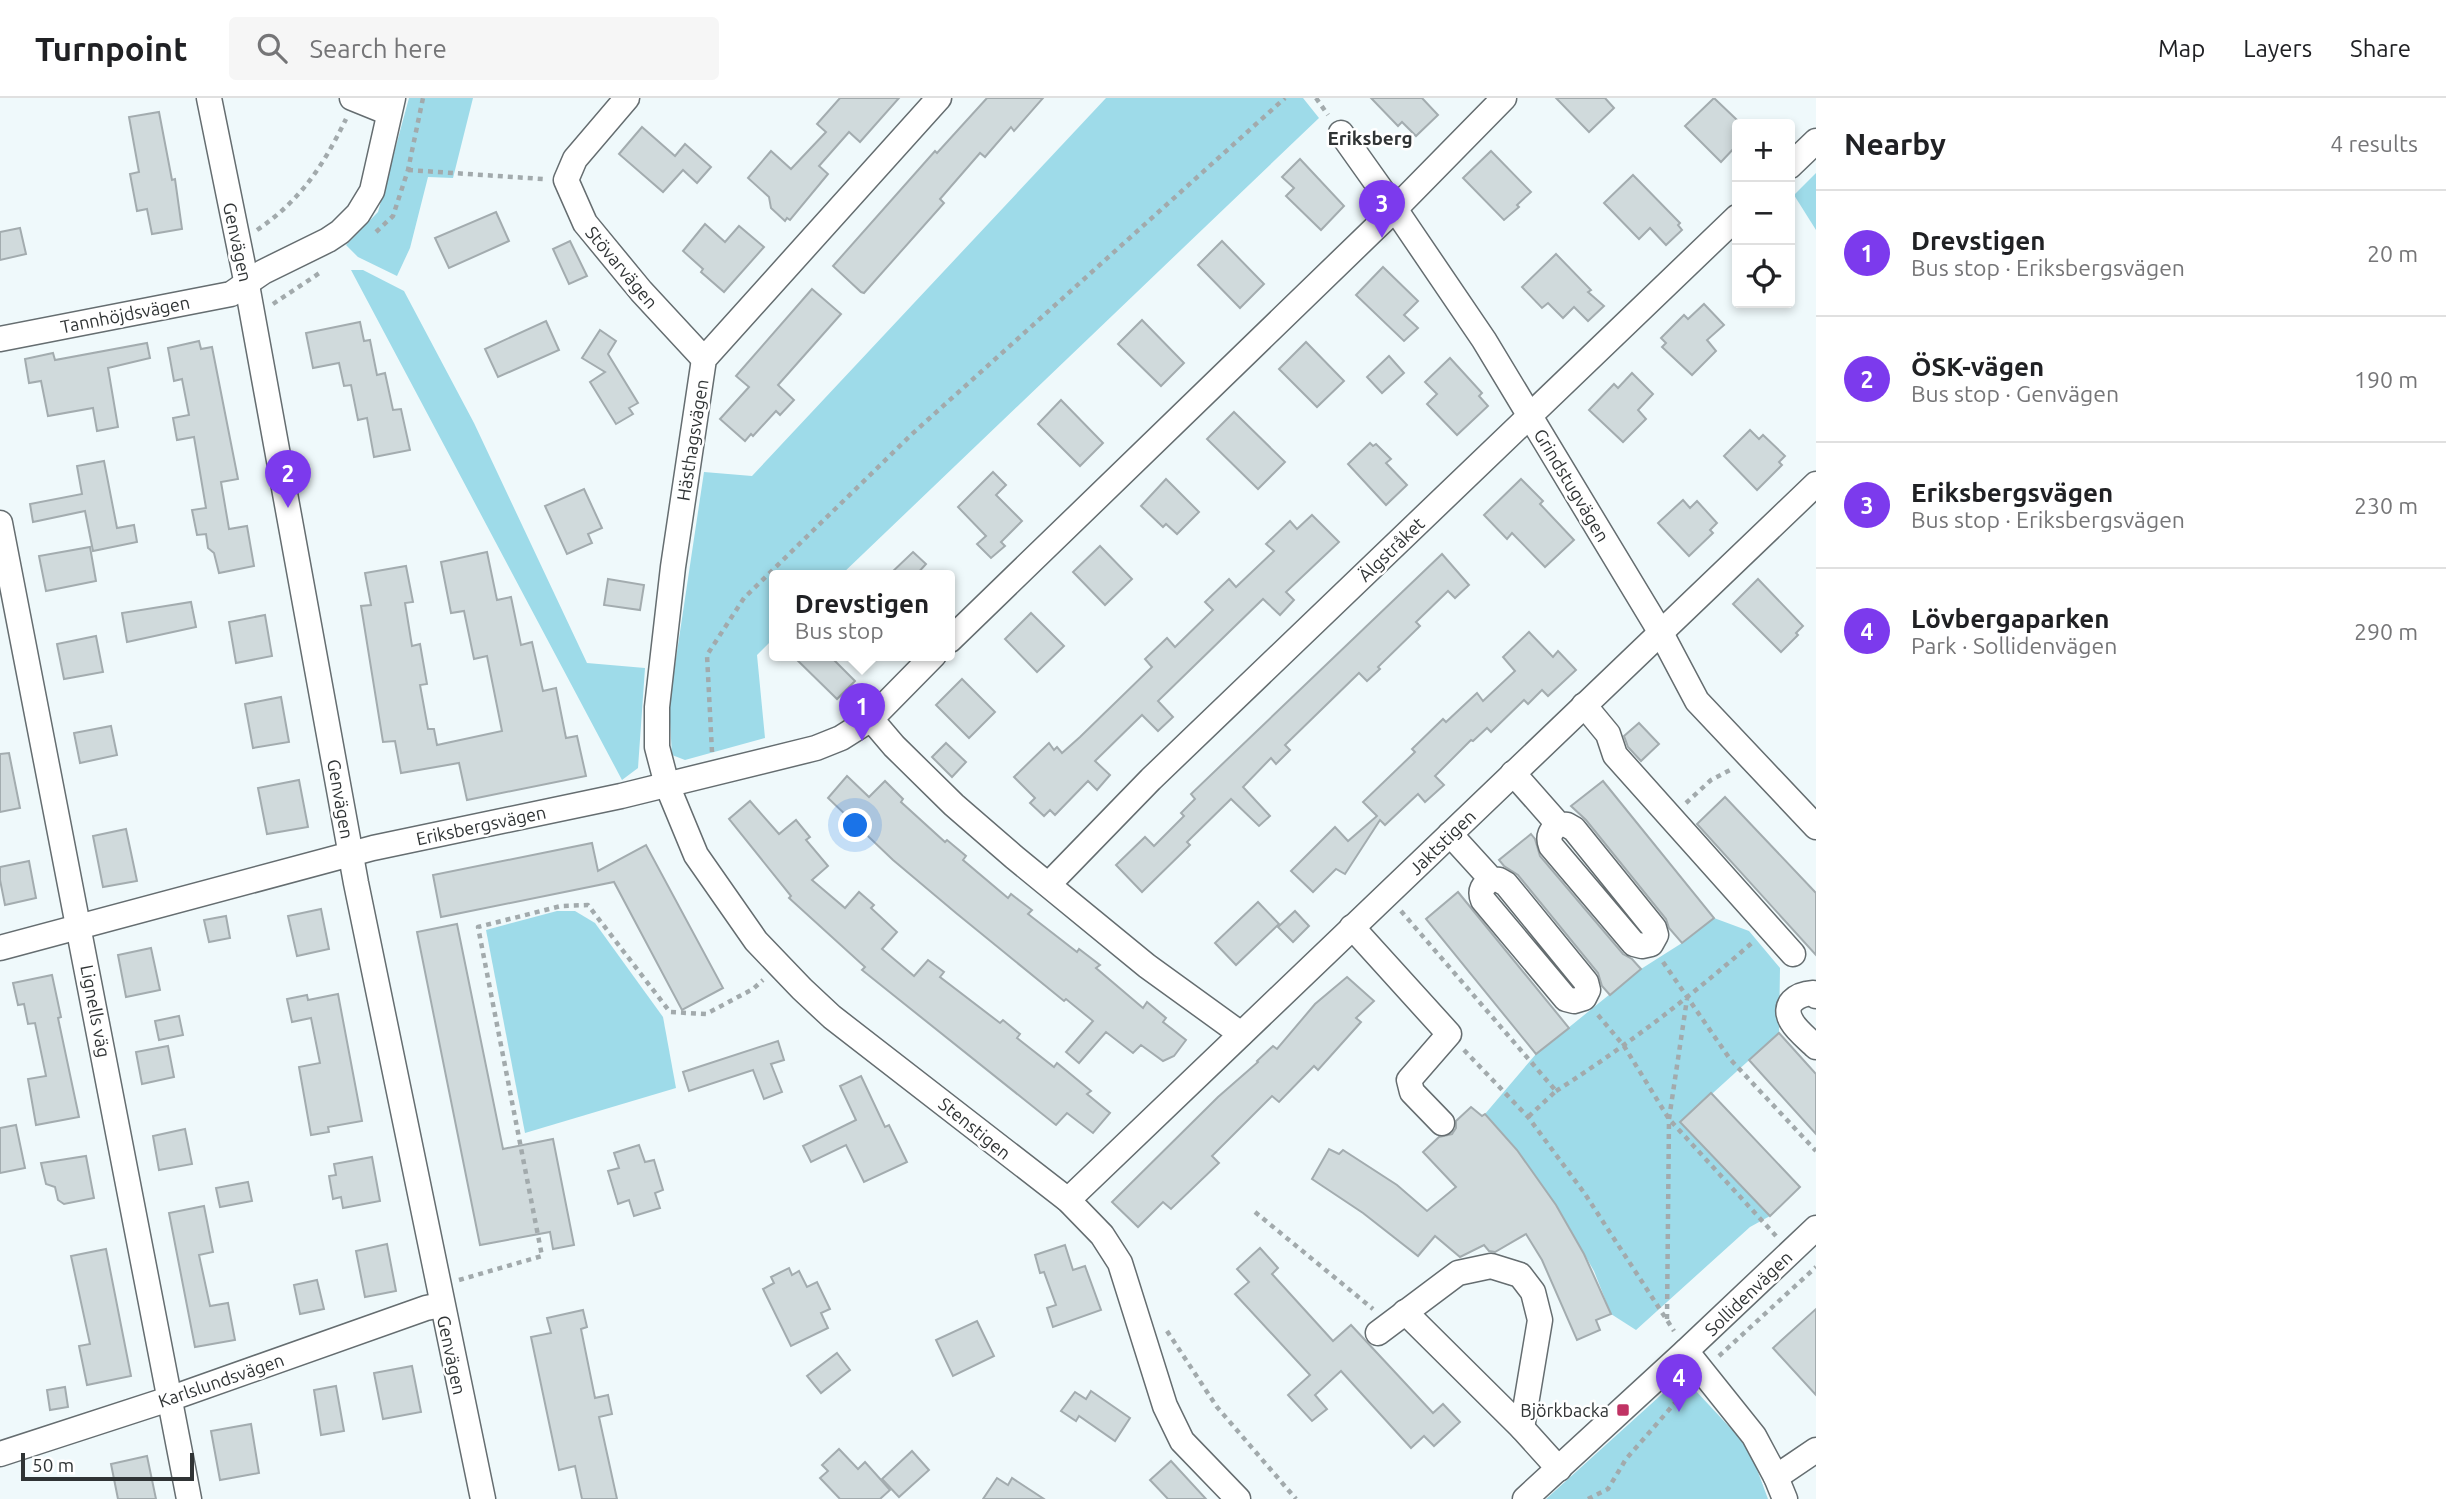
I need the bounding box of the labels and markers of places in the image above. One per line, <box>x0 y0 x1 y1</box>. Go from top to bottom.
pin: 3 <box>1359 180 1405 238</box>
pin: 2 <box>265 450 311 508</box>
pin: 1 <box>839 683 885 741</box>
pin: 4 <box>1656 1354 1702 1412</box>
place label: Björkbacka <box>1520 1400 1609 1420</box>
marker: Björkbacka <box>1615 1402 1631 1418</box>

